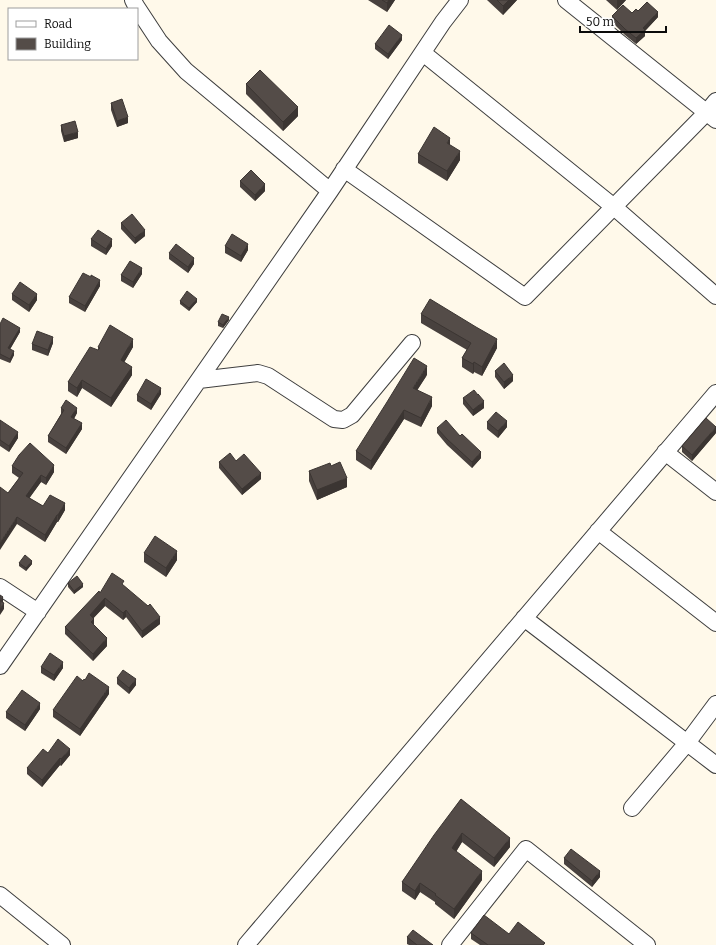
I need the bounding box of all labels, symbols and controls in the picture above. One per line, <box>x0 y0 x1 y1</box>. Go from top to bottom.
legend <box>8 8 138 60</box>
scale bar <box>580 8 666 34</box>
text: 50 m <box>586 15 615 29</box>
text: Road <box>44 17 72 31</box>
text: Building <box>44 37 91 51</box>

